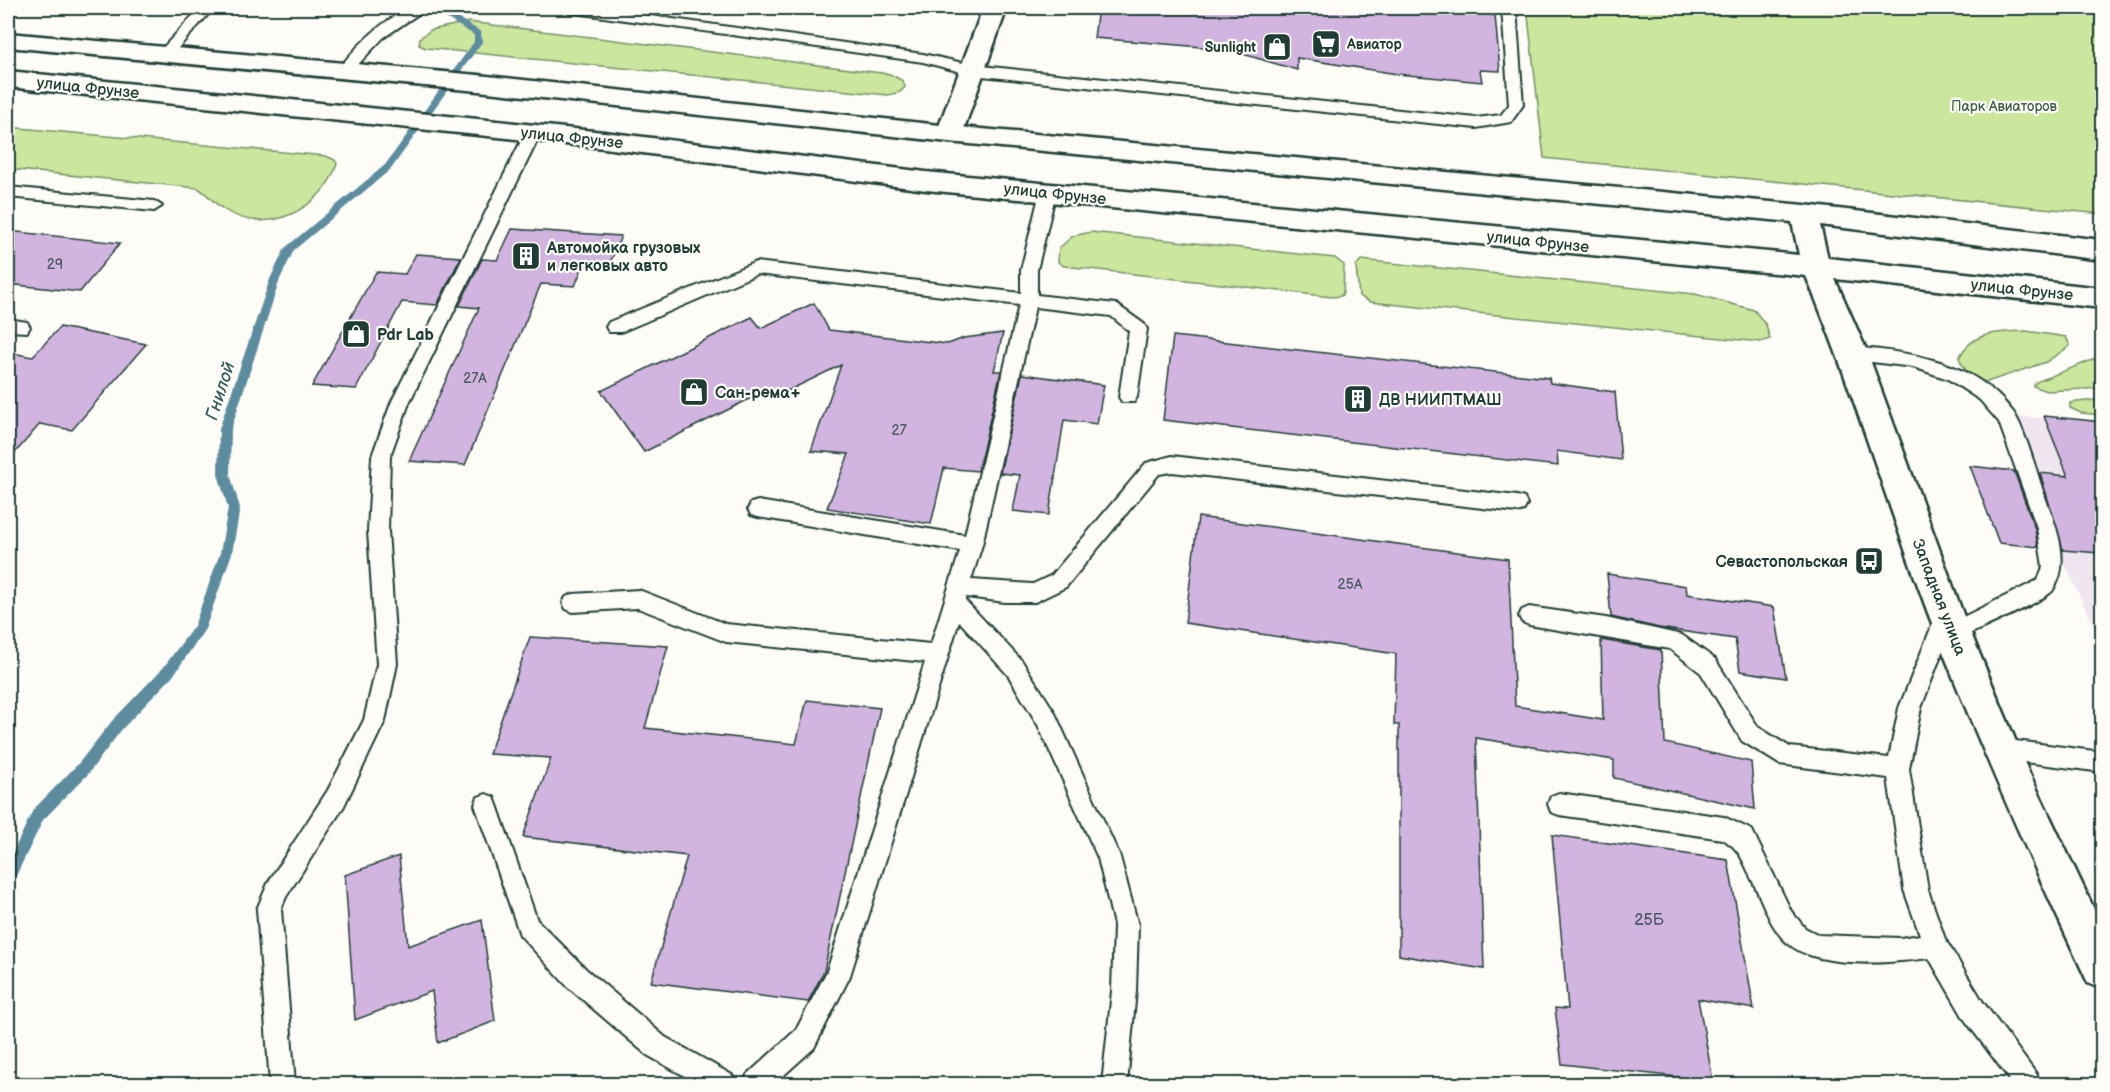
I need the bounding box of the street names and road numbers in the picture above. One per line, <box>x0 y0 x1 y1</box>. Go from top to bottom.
street label: улица Фрунзе <box>36 74 140 103</box>
street label: улица Фрунзе <box>520 124 624 153</box>
street label: улица Фрунзе <box>1003 180 1107 209</box>
street label: улица Фрунзе <box>1486 228 1590 257</box>
street label: улица Фрунзе <box>1970 276 2074 305</box>
street label: Западная улица <box>1908 537 1970 659</box>

